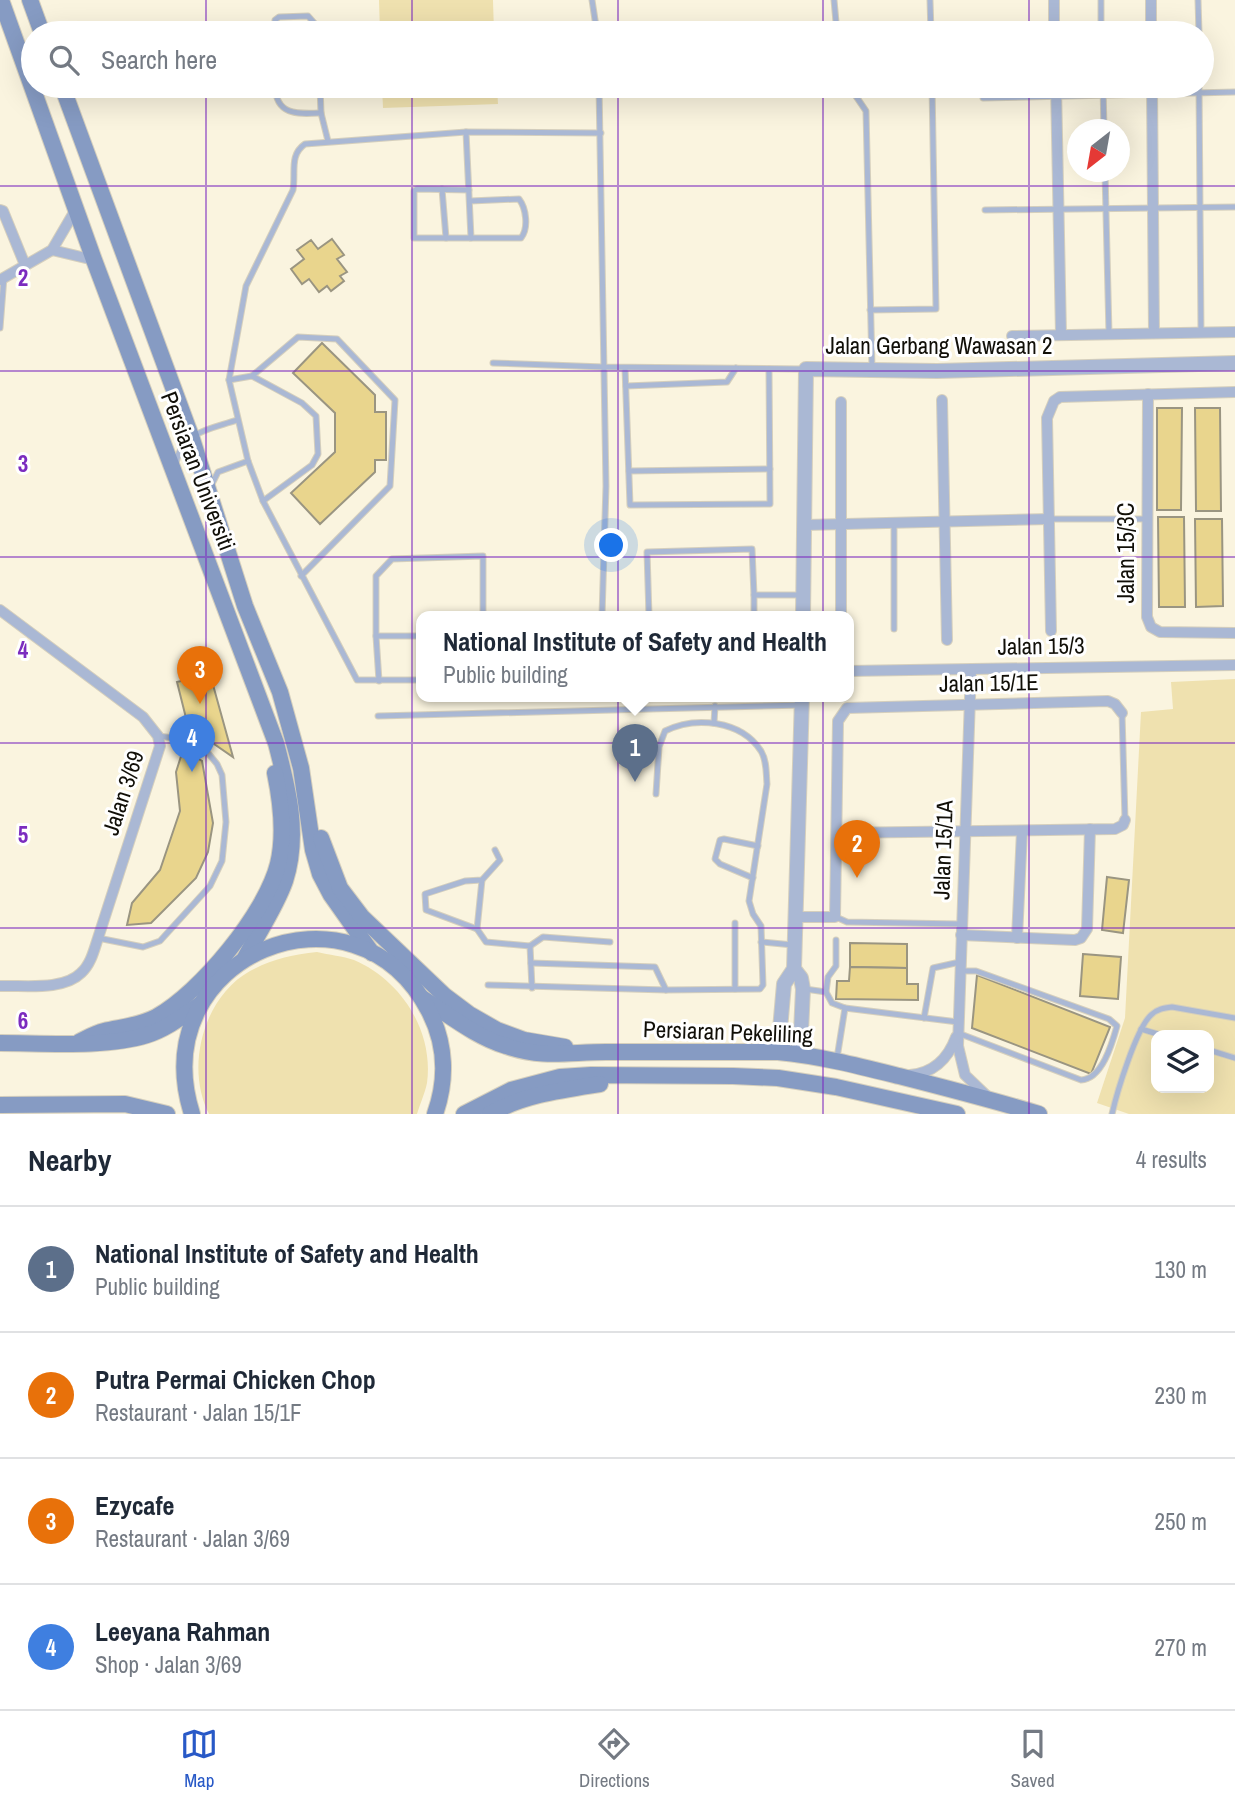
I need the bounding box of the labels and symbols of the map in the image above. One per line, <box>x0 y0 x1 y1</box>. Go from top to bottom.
north arrow <box>1067 119 1130 182</box>
text: 2 <box>18 262 28 293</box>
street label: Jalan Gerbang Wawasan 2 <box>826 330 1052 361</box>
street label: Persiaran Universiti <box>154 387 243 555</box>
text: 3 <box>18 448 28 479</box>
street label: Jalan 15/3C <box>1110 503 1141 603</box>
your location <box>594 528 628 562</box>
street label: Jalan 15/3 <box>997 629 1085 662</box>
text: 4 <box>18 634 29 665</box>
pin: 3 <box>177 646 223 704</box>
street label: Jalan 15/1E <box>939 666 1039 699</box>
pin: 4 <box>169 714 215 772</box>
pin: 1 <box>612 724 658 782</box>
street label: Jalan 3/69 <box>94 747 151 839</box>
street label: Jalan 15/1A <box>925 799 960 900</box>
text: 5 <box>18 819 28 850</box>
pin: 2 <box>834 820 880 878</box>
text: 6 <box>18 1005 28 1036</box>
street label: Persiaran Pekeliling <box>643 1013 814 1050</box>

